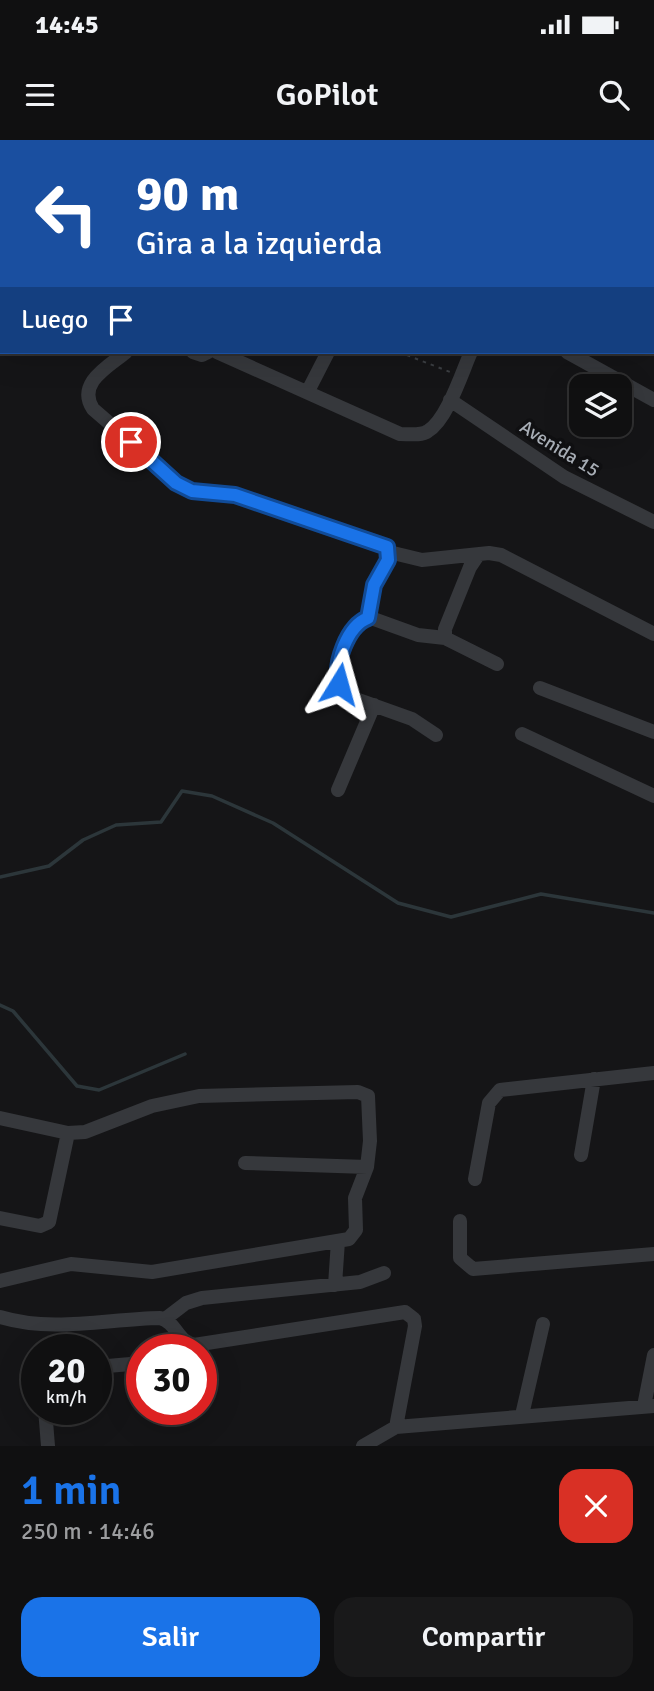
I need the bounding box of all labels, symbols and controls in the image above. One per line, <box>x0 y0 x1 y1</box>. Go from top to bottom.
text: 14:45 <box>35 9 99 41</box>
text: GoPilot <box>276 75 378 114</box>
icon: menu <box>21 76 59 114</box>
icon: search <box>595 76 633 114</box>
text: 90 m <box>136 164 239 224</box>
icon: left <box>21 168 112 259</box>
text: Gira a la izquierda <box>136 224 383 263</box>
icon: arrive <box>102 301 140 339</box>
text: Luego <box>21 304 88 336</box>
map controls <box>569 374 632 437</box>
button: layers <box>569 374 632 437</box>
pin <box>101 412 161 472</box>
street label: Avenida 15 <box>515 415 604 483</box>
icon: arrive <box>112 423 150 461</box>
position arrow <box>302 647 376 721</box>
speed limit sign: 30 <box>126 1334 217 1425</box>
text: 20 <box>48 1349 85 1392</box>
text: km/h <box>46 1386 87 1408</box>
text: 1 min <box>21 1465 122 1516</box>
button: close <box>559 1469 633 1543</box>
text: 250 m · 14:46 <box>21 1517 155 1546</box>
button: Salir <box>21 1597 320 1677</box>
button: Compartir <box>334 1597 633 1677</box>

